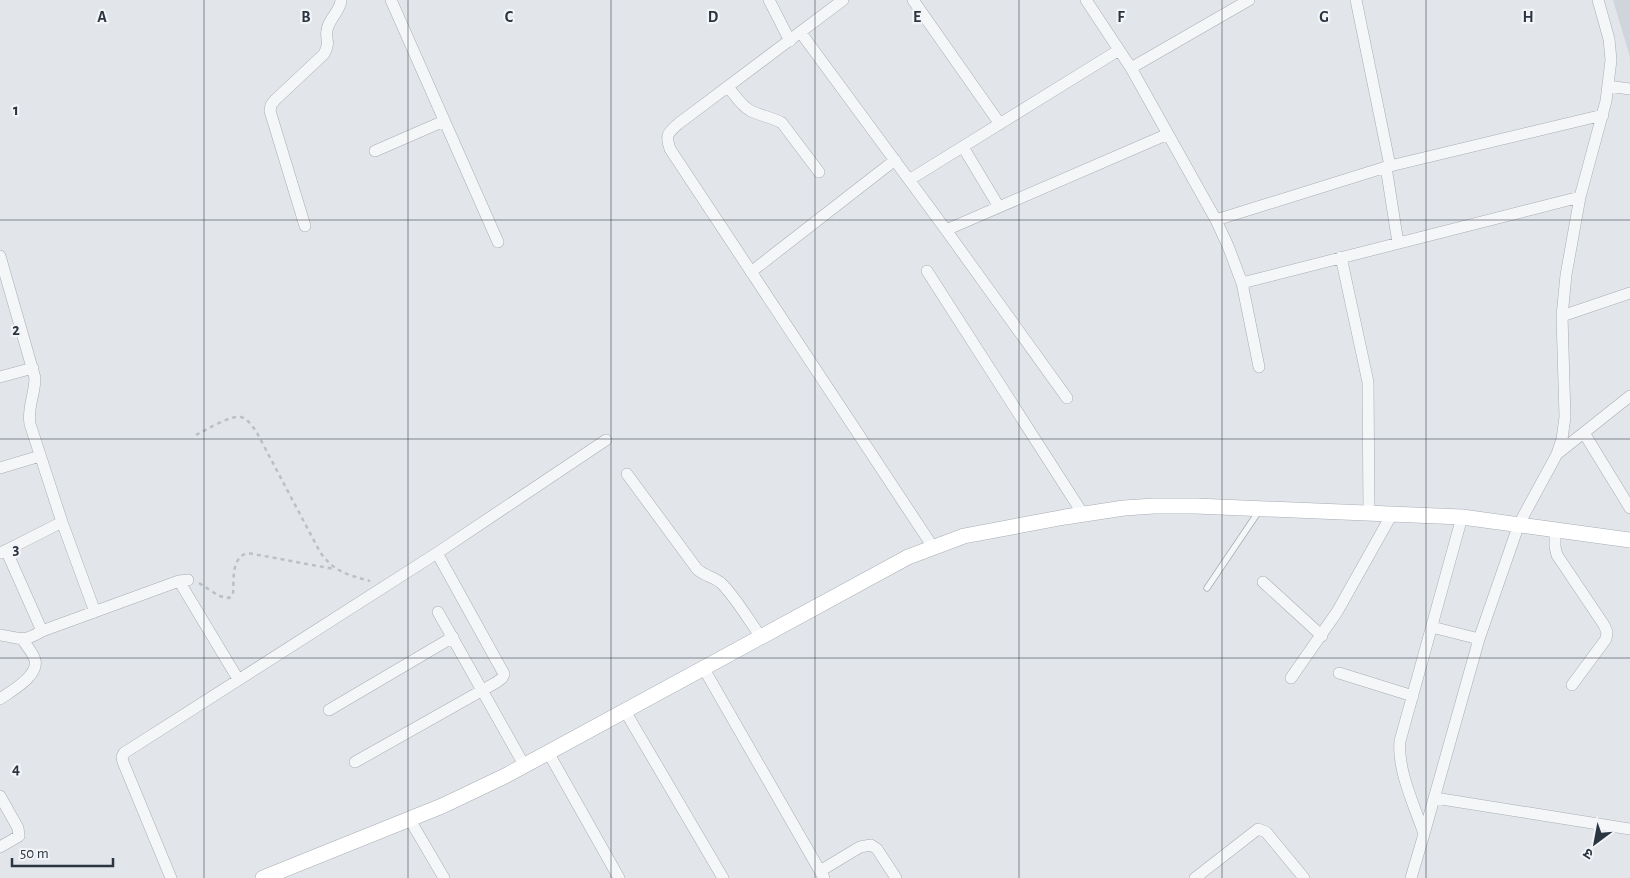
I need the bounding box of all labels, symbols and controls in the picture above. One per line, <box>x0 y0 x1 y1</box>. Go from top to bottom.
text: A <box>97 9 107 25</box>
text: B <box>301 9 311 25</box>
text: C <box>505 9 514 25</box>
text: D <box>708 9 719 25</box>
text: E <box>913 9 921 25</box>
text: F <box>1117 9 1125 25</box>
text: G <box>1319 9 1329 25</box>
text: H <box>1522 9 1534 25</box>
text: 1 <box>13 102 19 118</box>
text: 2 <box>12 322 20 338</box>
text: 3 <box>13 541 20 557</box>
text: 4 <box>12 761 20 777</box>
north arrow <box>1570 818 1620 868</box>
scale bar <box>12 836 114 868</box>
text: उ <box>1581 845 1596 861</box>
text: 50 m <box>20 846 49 861</box>

